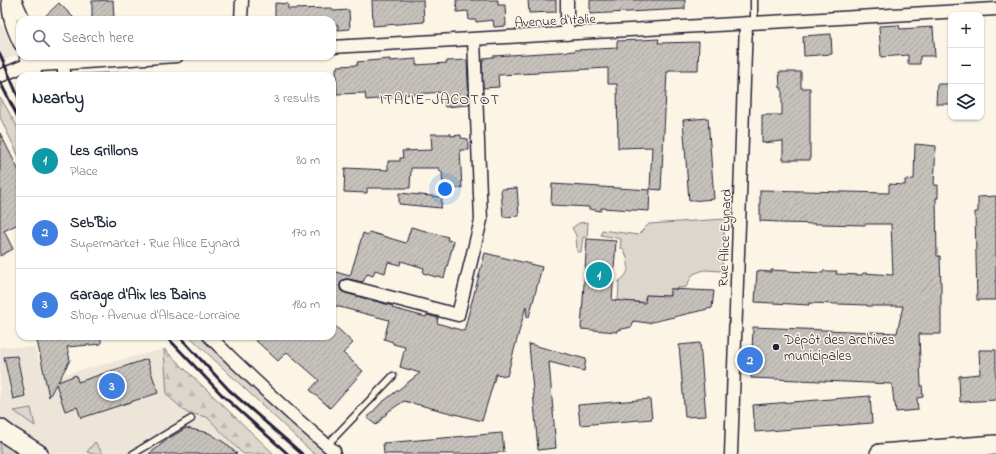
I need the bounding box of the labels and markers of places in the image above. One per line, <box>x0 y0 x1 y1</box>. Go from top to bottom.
pin: 1 <box>586 260 612 290</box>
place label: Dépôt des archives municipales <box>783 330 895 367</box>
marker: Dépôt des archives municipales <box>771 342 781 352</box>
pin: 2 <box>737 345 763 375</box>
pin: 3 <box>99 371 125 401</box>

